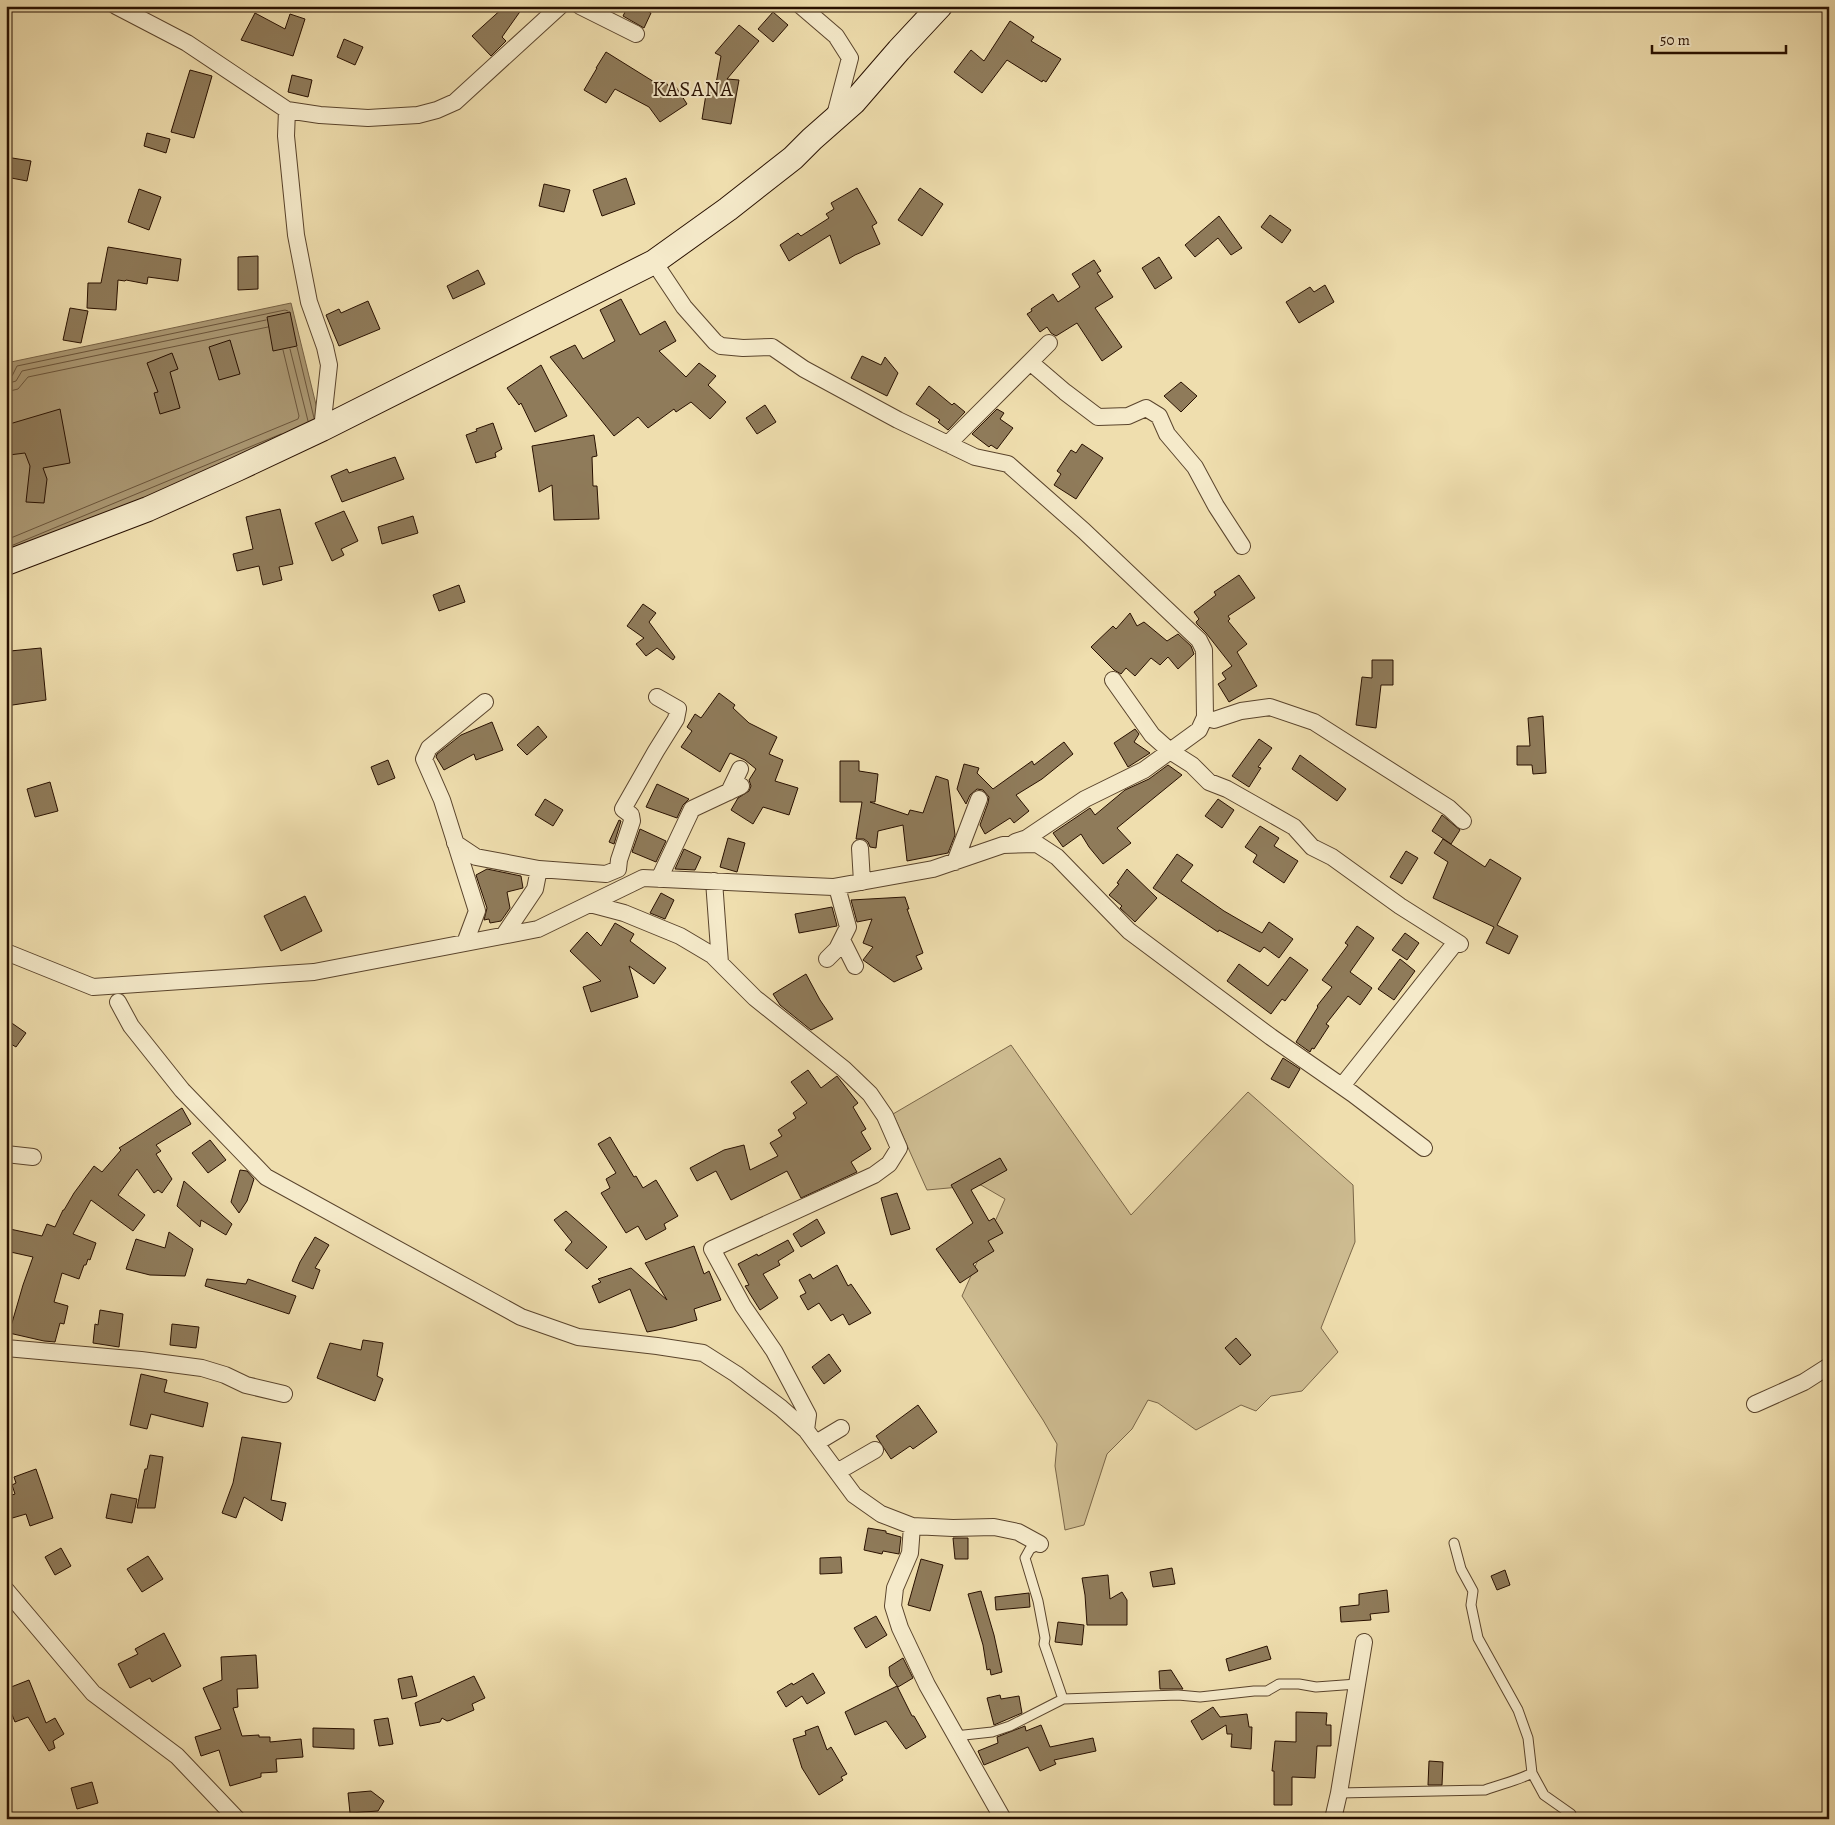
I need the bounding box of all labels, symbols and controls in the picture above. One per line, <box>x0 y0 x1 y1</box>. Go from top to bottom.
scale bar <box>1652 22 1786 54</box>
text: 50 m <box>1660 30 1690 50</box>
district label: KASANA <box>652 75 734 103</box>

